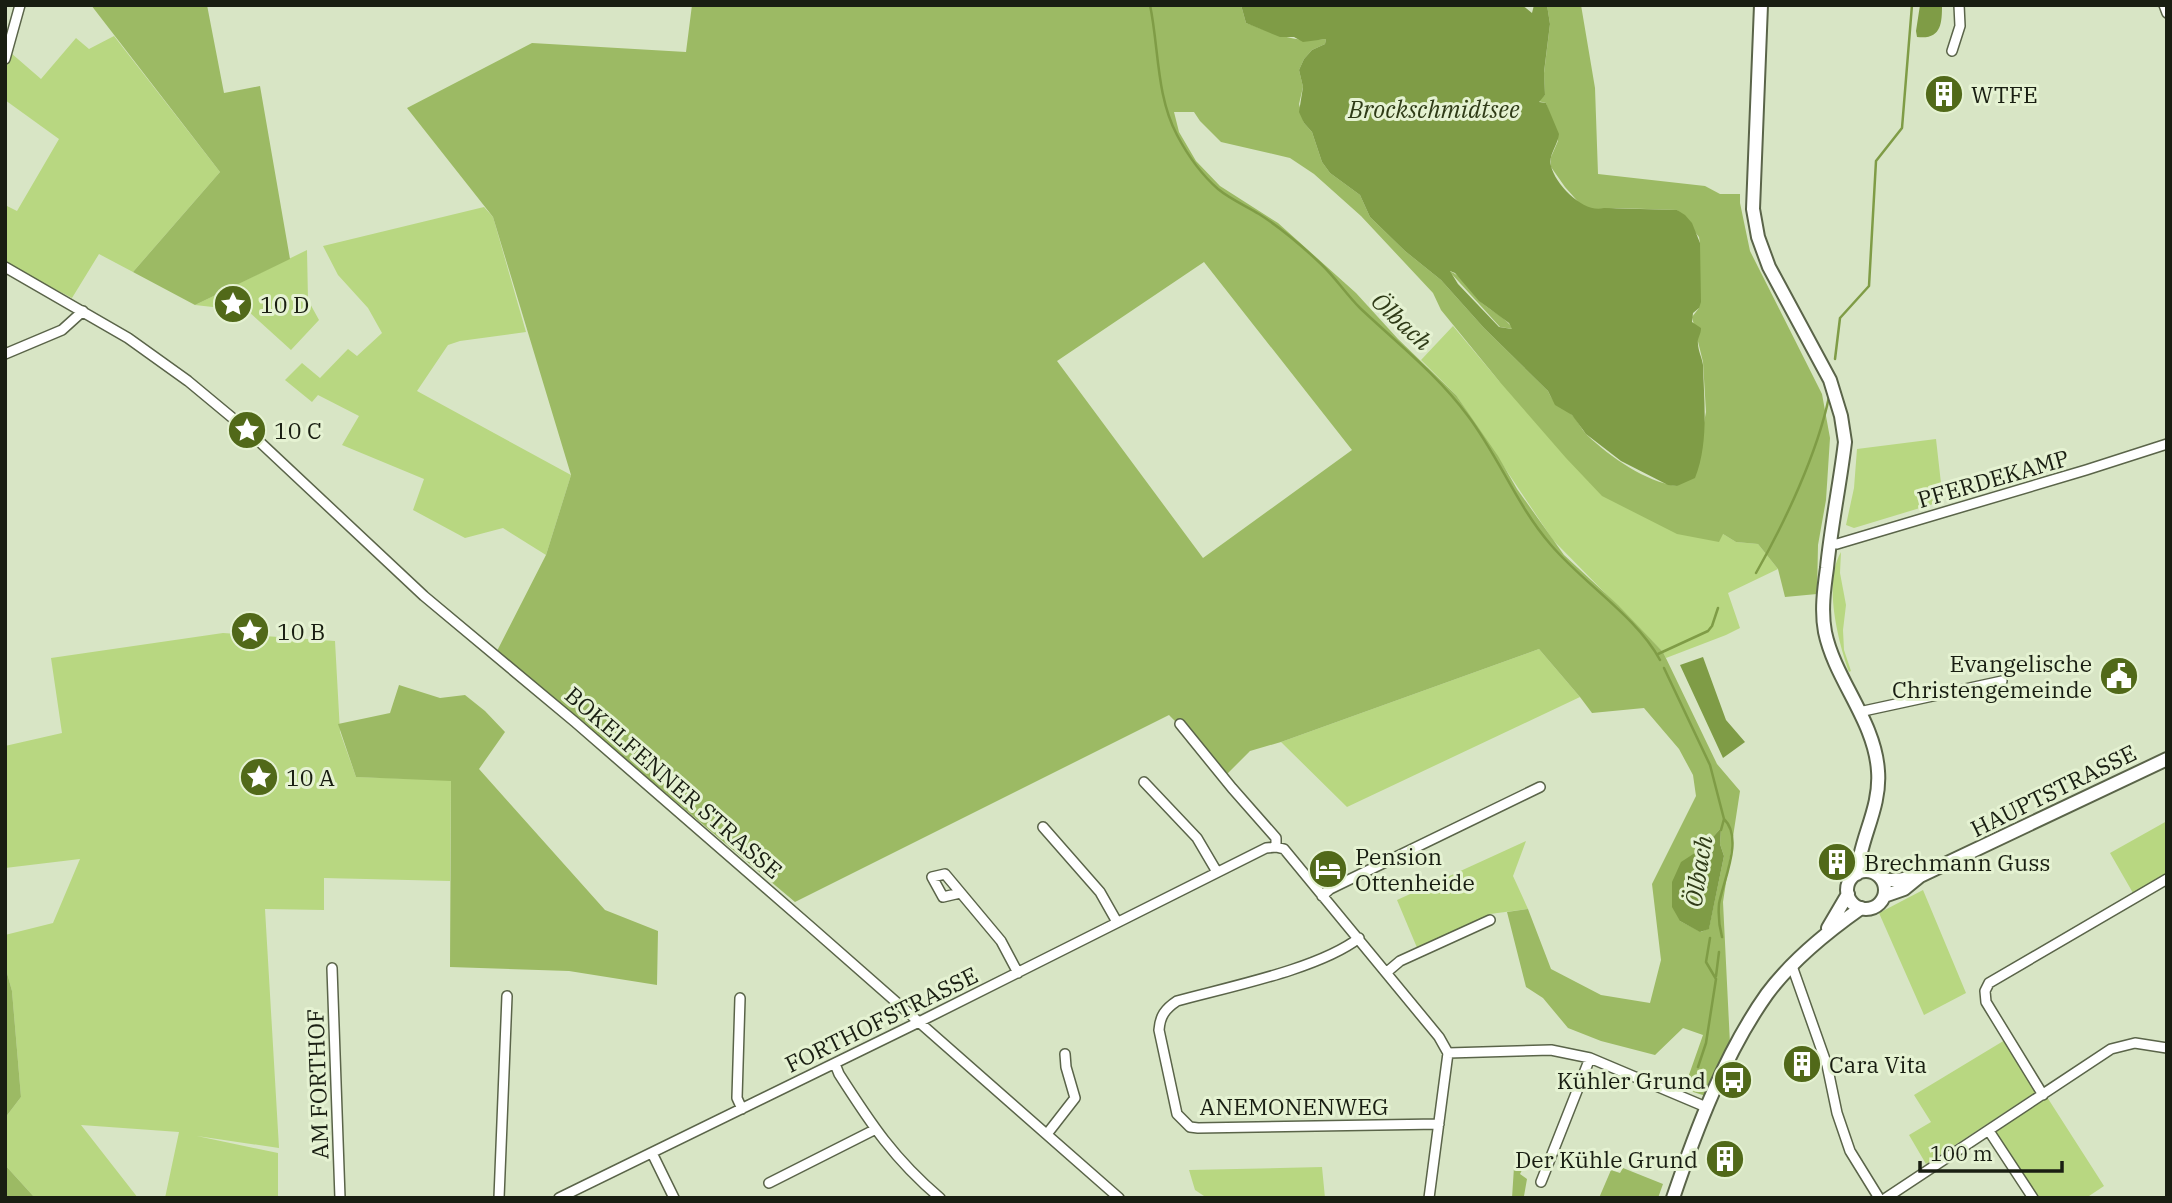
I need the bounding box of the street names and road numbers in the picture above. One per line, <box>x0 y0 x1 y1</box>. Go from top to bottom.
street label: PFERDEKAMP <box>1914 442 2072 514</box>
street label: BOKELFENNER STRASSE <box>559 679 789 885</box>
street label: HAUPTSTRASSE <box>1965 737 2141 843</box>
street label: FORTHOFSTRASSE <box>780 959 982 1079</box>
street label: AM FORTHOF <box>299 1008 335 1160</box>
street label: ANEMONENWEG <box>1199 1091 1389 1121</box>

